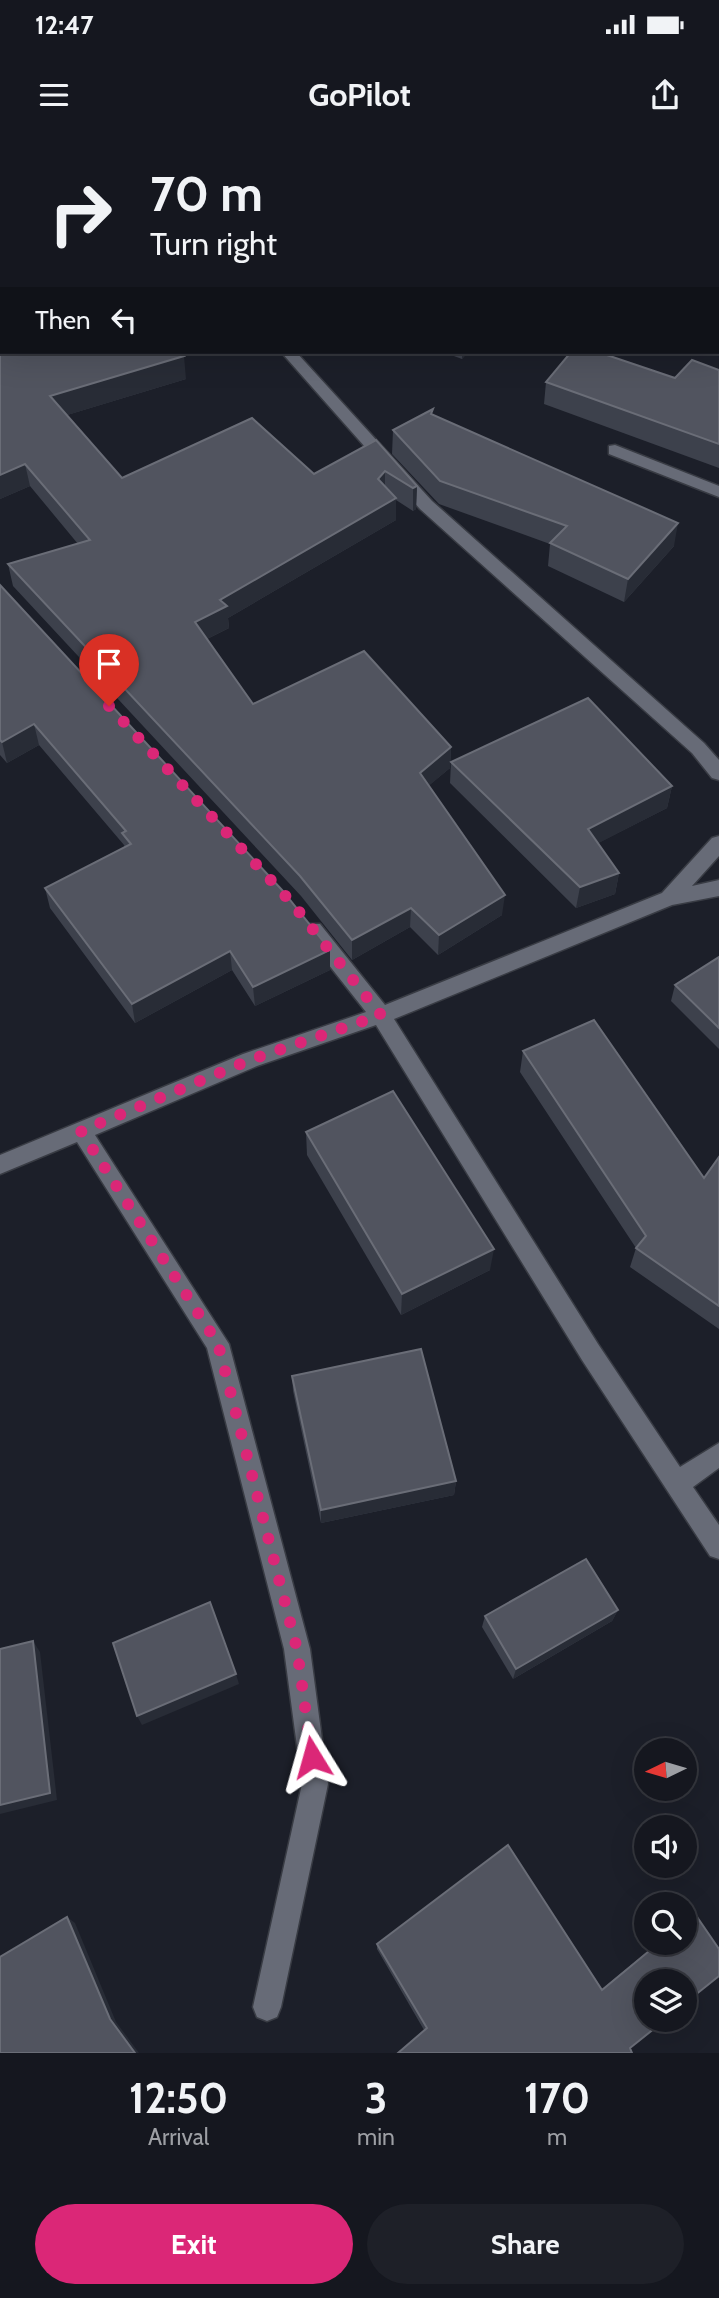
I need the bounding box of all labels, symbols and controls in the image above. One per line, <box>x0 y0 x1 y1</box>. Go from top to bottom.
text: 12:47 <box>35 9 94 41</box>
text: GoPilot <box>308 75 411 114</box>
icon: menu <box>35 76 73 114</box>
icon: share <box>646 76 684 114</box>
text: 70 m <box>150 164 263 223</box>
icon: right <box>35 168 126 259</box>
text: Turn right <box>150 224 277 263</box>
icon: left <box>105 301 143 339</box>
text: Then <box>35 304 91 336</box>
pin <box>79 634 139 706</box>
icon: arrive <box>90 645 128 683</box>
position arrow <box>275 1720 349 1794</box>
north arrow <box>634 1738 696 1801</box>
map controls <box>634 1738 697 2032</box>
button: sound <box>634 1815 697 1878</box>
button: search <box>634 1892 697 1955</box>
button: layers <box>634 1969 697 2032</box>
text: 12:50 <box>129 2072 228 2124</box>
text: 3 <box>365 2072 387 2124</box>
text: 170 <box>524 2072 590 2124</box>
text: Arrival <box>148 2123 209 2151</box>
text: min <box>357 2123 395 2151</box>
text: m <box>547 2123 567 2151</box>
button: Exit <box>35 2204 353 2284</box>
button: Share <box>367 2204 684 2284</box>

